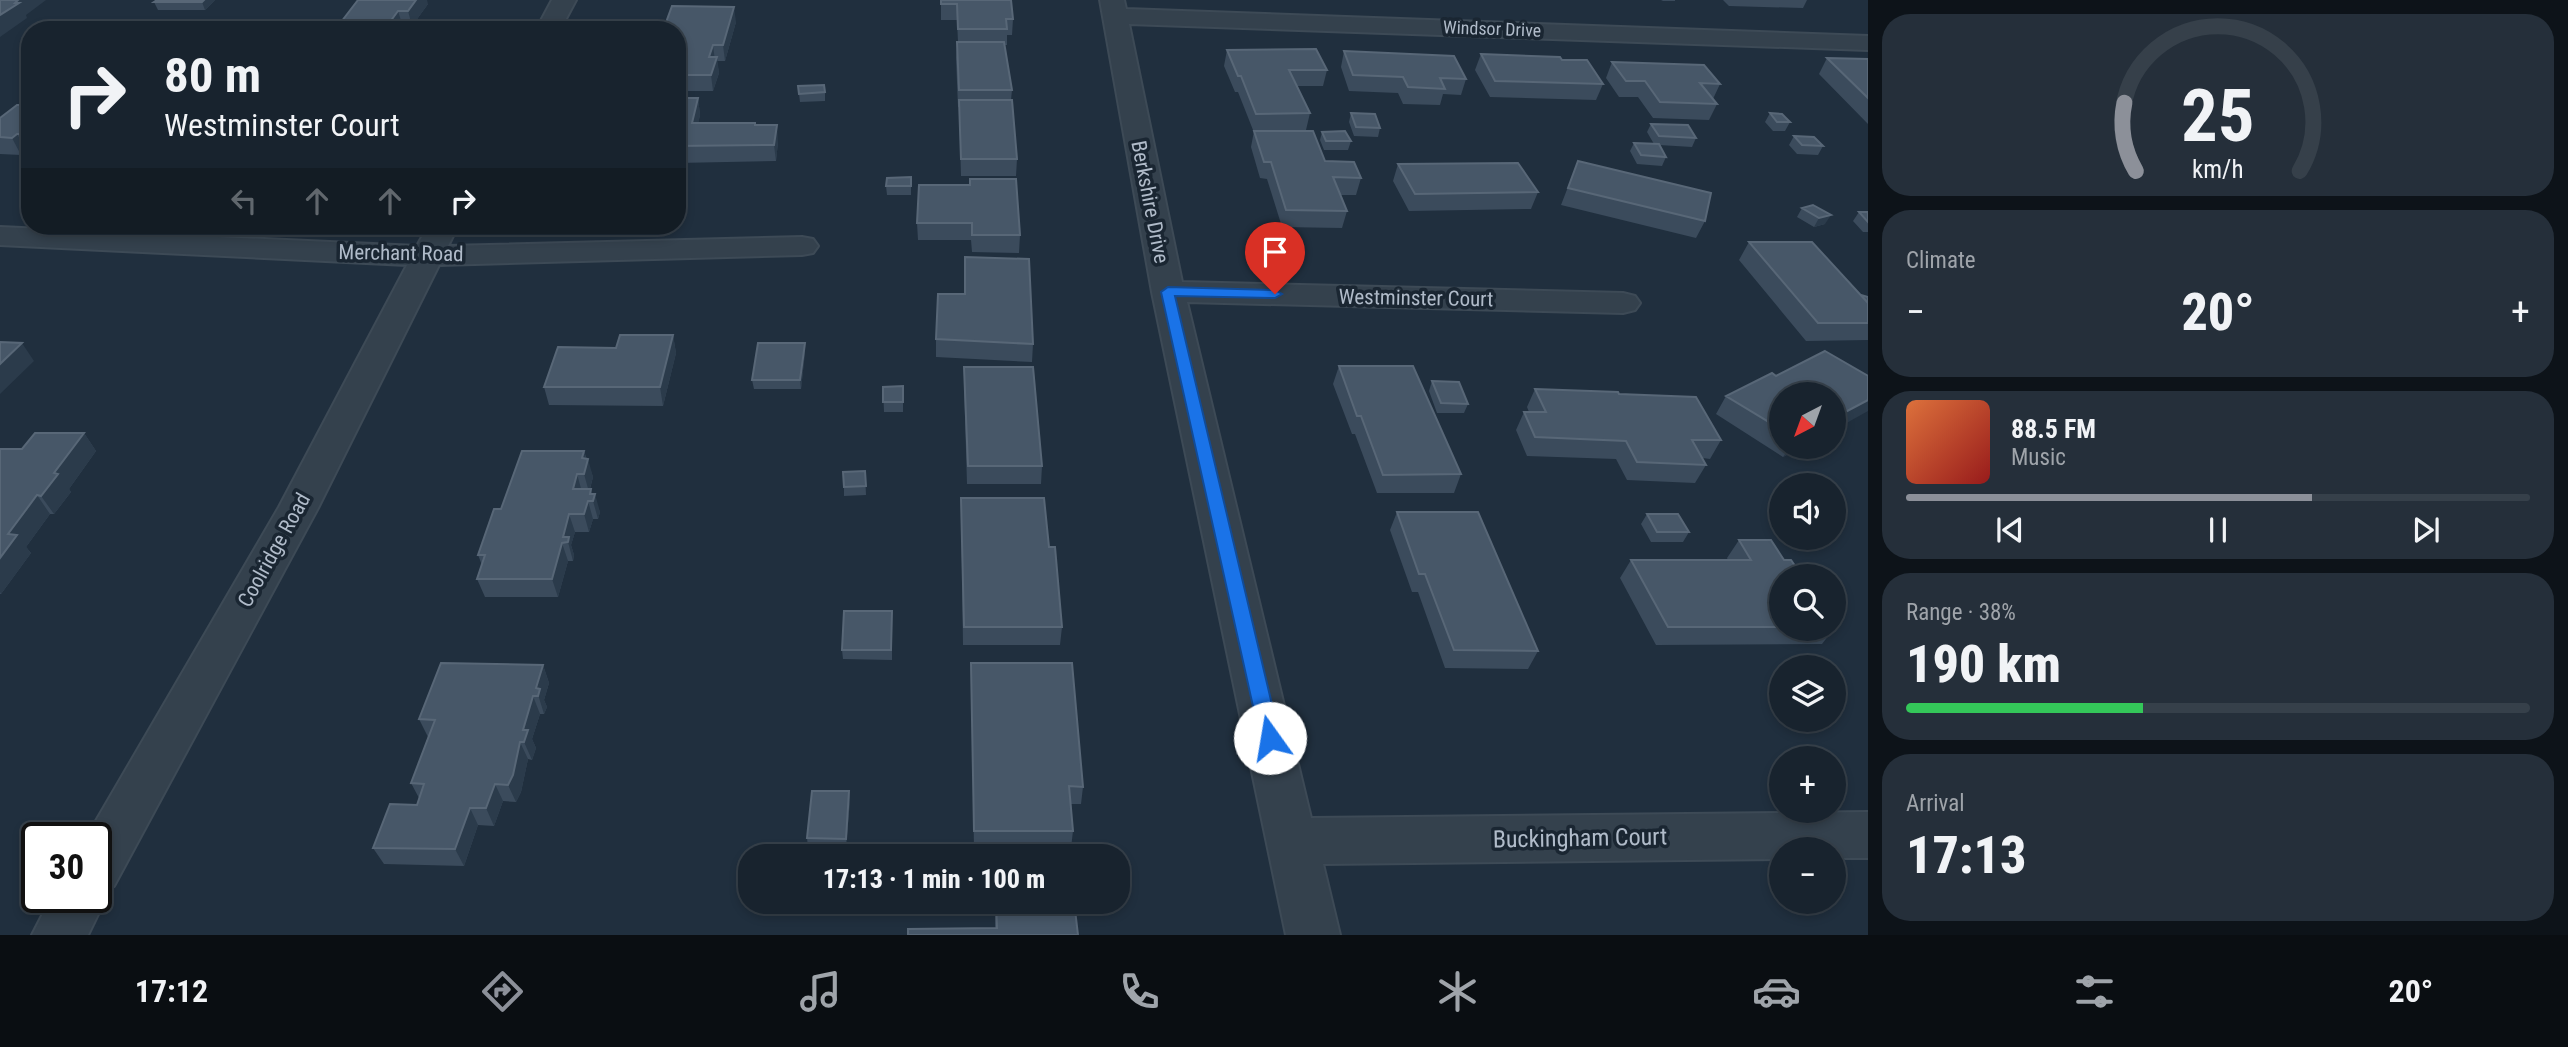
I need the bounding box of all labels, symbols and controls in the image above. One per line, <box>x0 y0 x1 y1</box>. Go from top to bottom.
street label: Windsor Drive <box>1443 16 1541 41</box>
text: 80 m <box>164 47 261 104</box>
icon: right <box>49 49 140 140</box>
text: 25 <box>2181 73 2255 159</box>
text: Westminster Court <box>164 106 400 144</box>
street label: Berkshire Drive <box>1126 139 1174 266</box>
text: km/h <box>2192 155 2244 184</box>
icon: left <box>225 182 263 220</box>
icon: ahead <box>298 182 336 220</box>
icon: ahead <box>371 182 409 220</box>
icon: right <box>444 182 482 220</box>
pin <box>1245 222 1305 294</box>
icon: arrive <box>1256 233 1294 271</box>
street label: Merchant Road <box>338 240 464 266</box>
text: Climate <box>1906 247 1976 274</box>
text: 20° <box>2181 282 2255 343</box>
street label: Westminster Court <box>1338 285 1494 311</box>
text: − <box>1906 290 1925 334</box>
text: + <box>2511 290 2530 334</box>
north arrow <box>1769 382 1846 458</box>
map controls <box>1769 382 1846 914</box>
text: 88.5 FM <box>2011 414 2096 444</box>
text: Music <box>2011 444 2066 471</box>
button: sound <box>1769 473 1846 550</box>
street label: Coolridge Road <box>233 489 315 611</box>
icon: previous <box>1991 511 2029 549</box>
icon: pause <box>2199 511 2237 549</box>
icon: next <box>2407 511 2445 549</box>
button: search <box>1769 564 1846 641</box>
text: Range · 38% <box>1906 599 2016 626</box>
text: 190 km <box>1906 634 2061 695</box>
button: layers <box>1769 655 1846 732</box>
position arrow <box>1233 701 1307 775</box>
button: + <box>1769 746 1846 823</box>
text: Arrival <box>1906 790 1965 817</box>
speed limit sign: 30 <box>21 822 112 913</box>
street label: Buckingham Court <box>1493 822 1667 854</box>
text: 17:13 <box>1906 825 2026 886</box>
button: − <box>1769 837 1846 914</box>
text: 17:13 · 1 min · 100 m <box>823 864 1045 894</box>
icon: directions <box>478 967 527 1016</box>
icon: music <box>796 967 845 1016</box>
icon: phone <box>1115 967 1164 1016</box>
icon: climate <box>1433 967 1482 1016</box>
icon: car <box>1752 967 1801 1016</box>
icon: filters <box>2070 967 2119 1016</box>
text: 17:12 <box>135 972 208 1010</box>
text: 20° <box>2388 972 2433 1010</box>

